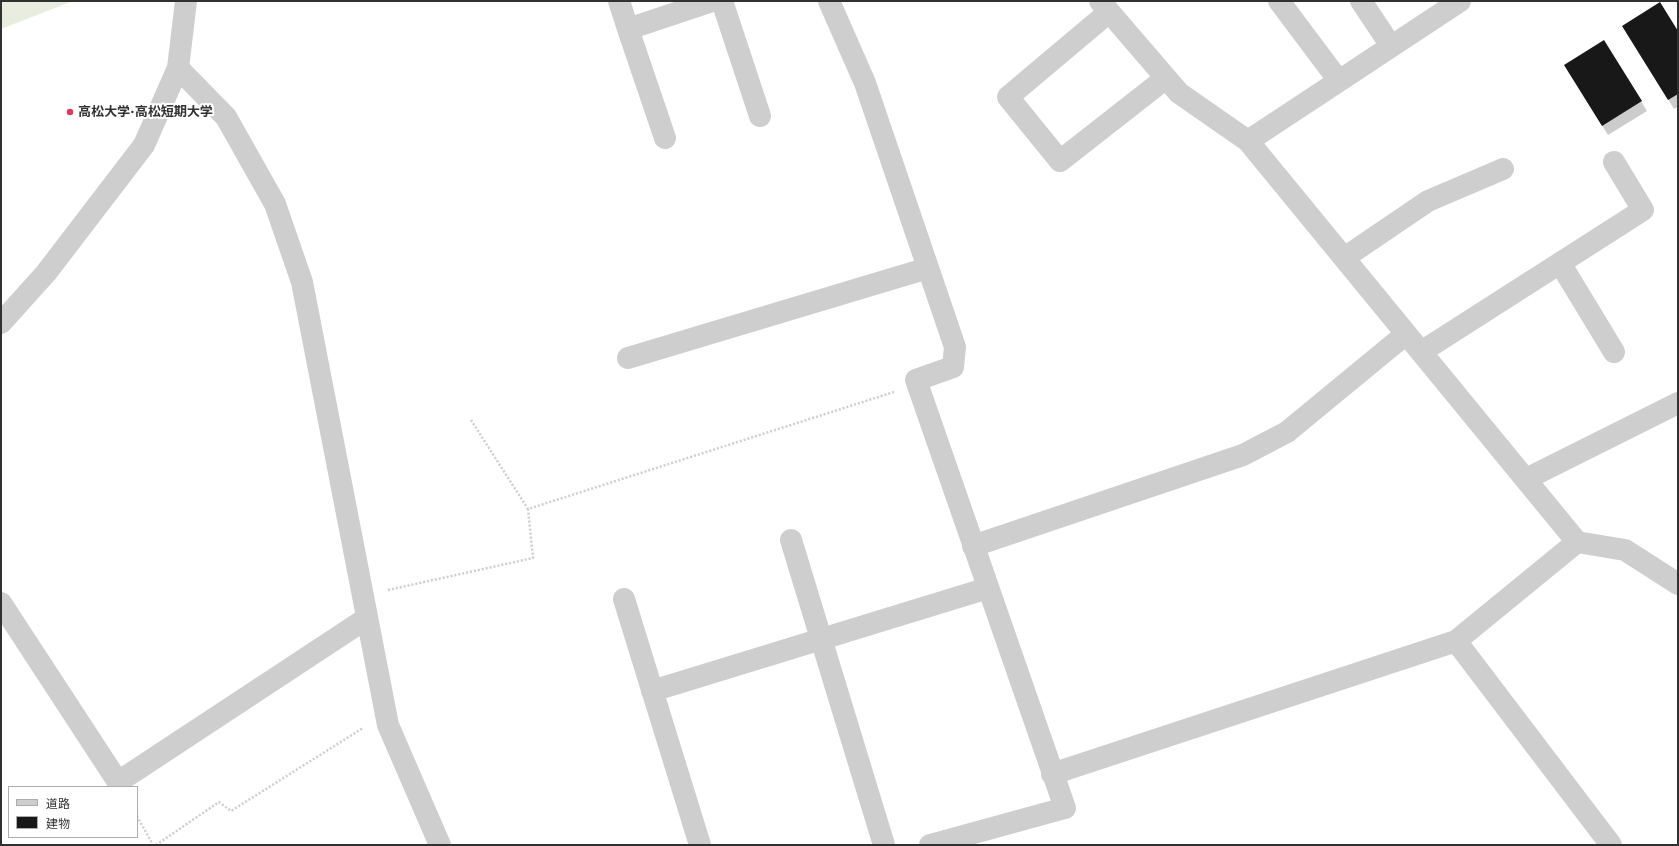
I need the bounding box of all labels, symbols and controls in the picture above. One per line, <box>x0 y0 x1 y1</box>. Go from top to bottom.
place label: 高松大学·高松短期大学 <box>78 104 213 120</box>
marker: 高松大学·高松短期大学 <box>65 107 75 117</box>
legend <box>8 786 138 838</box>
text: 道路 <box>46 796 70 811</box>
text: 建物 <box>46 816 70 831</box>

